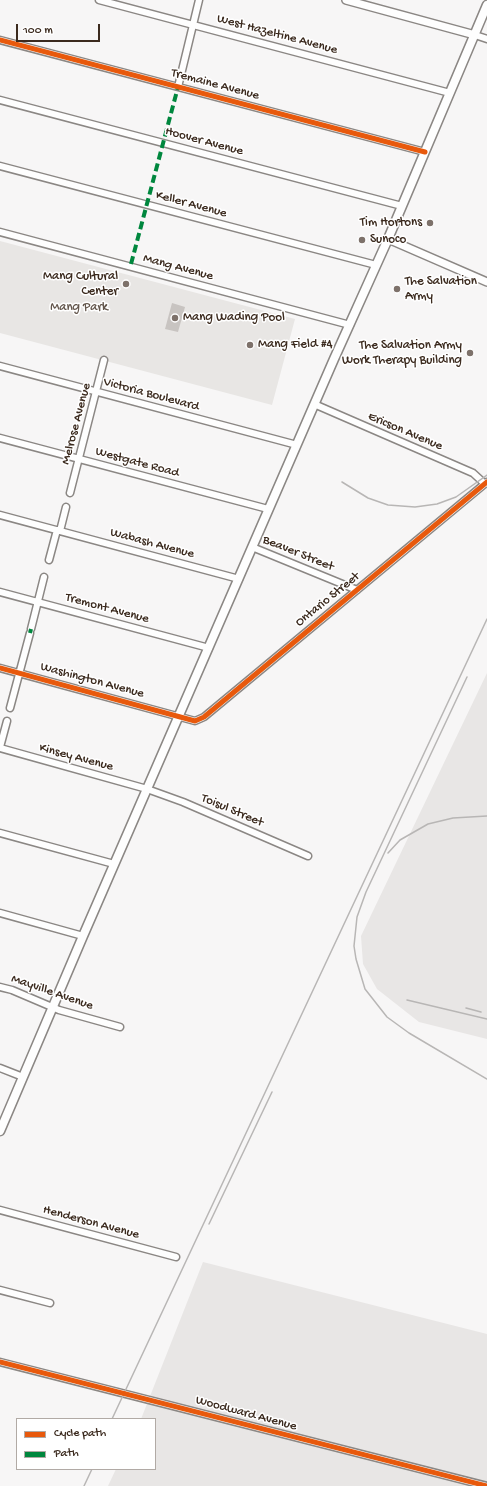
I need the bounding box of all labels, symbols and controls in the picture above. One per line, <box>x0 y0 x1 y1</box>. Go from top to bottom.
street label: West Hazeltine Avenue <box>215 11 339 59</box>
scale bar <box>18 16 102 42</box>
text: 100 m <box>23 24 53 38</box>
street label: Tremaine Avenue <box>169 66 261 104</box>
street label: Hoover Avenue <box>163 124 245 160</box>
street label: Keller Avenue <box>154 188 228 222</box>
place label: Tim Hortons <box>360 215 422 231</box>
marker: Tim Hortons <box>425 218 435 228</box>
place label: Sunoco <box>370 232 406 248</box>
marker: Sunoco <box>357 235 367 245</box>
street label: Mang Avenue <box>141 251 215 285</box>
place label: Mang Cultural Center <box>43 269 118 300</box>
place label: The Salvation Army <box>405 274 477 305</box>
marker: Mang Cultural Center <box>121 279 131 289</box>
marker: The Salvation Army <box>392 284 402 294</box>
park label: Mang Park <box>50 300 108 316</box>
place label: Mang Wading Pool <box>183 310 285 326</box>
marker: Mang Wading Pool <box>170 313 180 323</box>
place label: Mang Field #4 <box>258 337 333 353</box>
place label: The Salvation Army Work Therapy Building <box>342 338 462 369</box>
marker: Mang Field #4 <box>245 340 255 350</box>
marker: The Salvation Army Work Therapy Building <box>465 348 475 358</box>
street label: Victoria Boulevard <box>101 375 201 415</box>
street label: Melrose Avenue <box>59 382 95 466</box>
street label: Ericson Avenue <box>365 409 445 455</box>
street label: Westgate Road <box>93 444 181 482</box>
street label: Wabash Avenue <box>108 525 196 563</box>
street label: Beaver Street <box>260 533 336 575</box>
street label: Ontario Street <box>293 569 363 631</box>
street label: Tremont Avenue <box>63 590 151 628</box>
street label: Washington Avenue <box>38 660 146 702</box>
street label: Kinsey Avenue <box>37 741 115 775</box>
street label: Toisul Street <box>199 791 265 831</box>
street label: Mayville Avenue <box>9 972 95 1014</box>
street label: Henderson Avenue <box>41 1203 141 1243</box>
street label: Woodward Avenue <box>194 1393 298 1435</box>
legend <box>16 1418 156 1470</box>
text: Cycle path <box>54 1427 106 1441</box>
text: Path <box>54 1447 79 1461</box>

